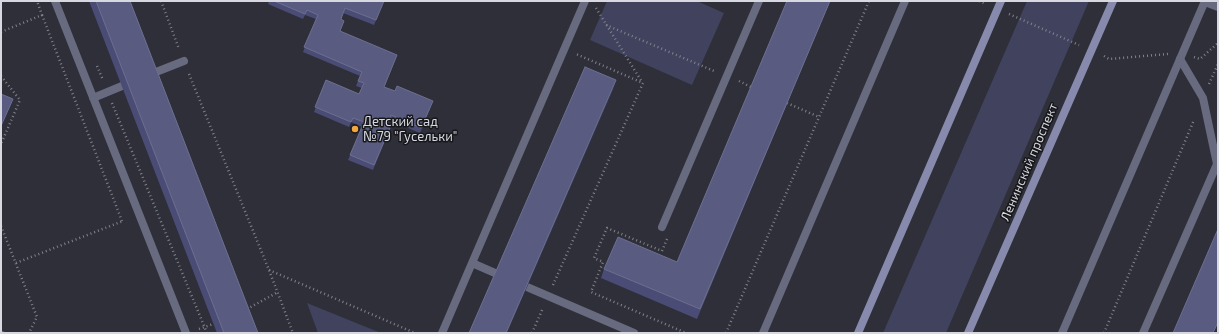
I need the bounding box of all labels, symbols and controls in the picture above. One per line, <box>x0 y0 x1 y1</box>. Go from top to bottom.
street label: Ленинский проспект <box>997 101 1061 223</box>
place label: Детский сад №79 "Гусельки" <box>363 114 457 145</box>
marker: Детский сад №79 "Гусельки" <box>350 124 360 134</box>

